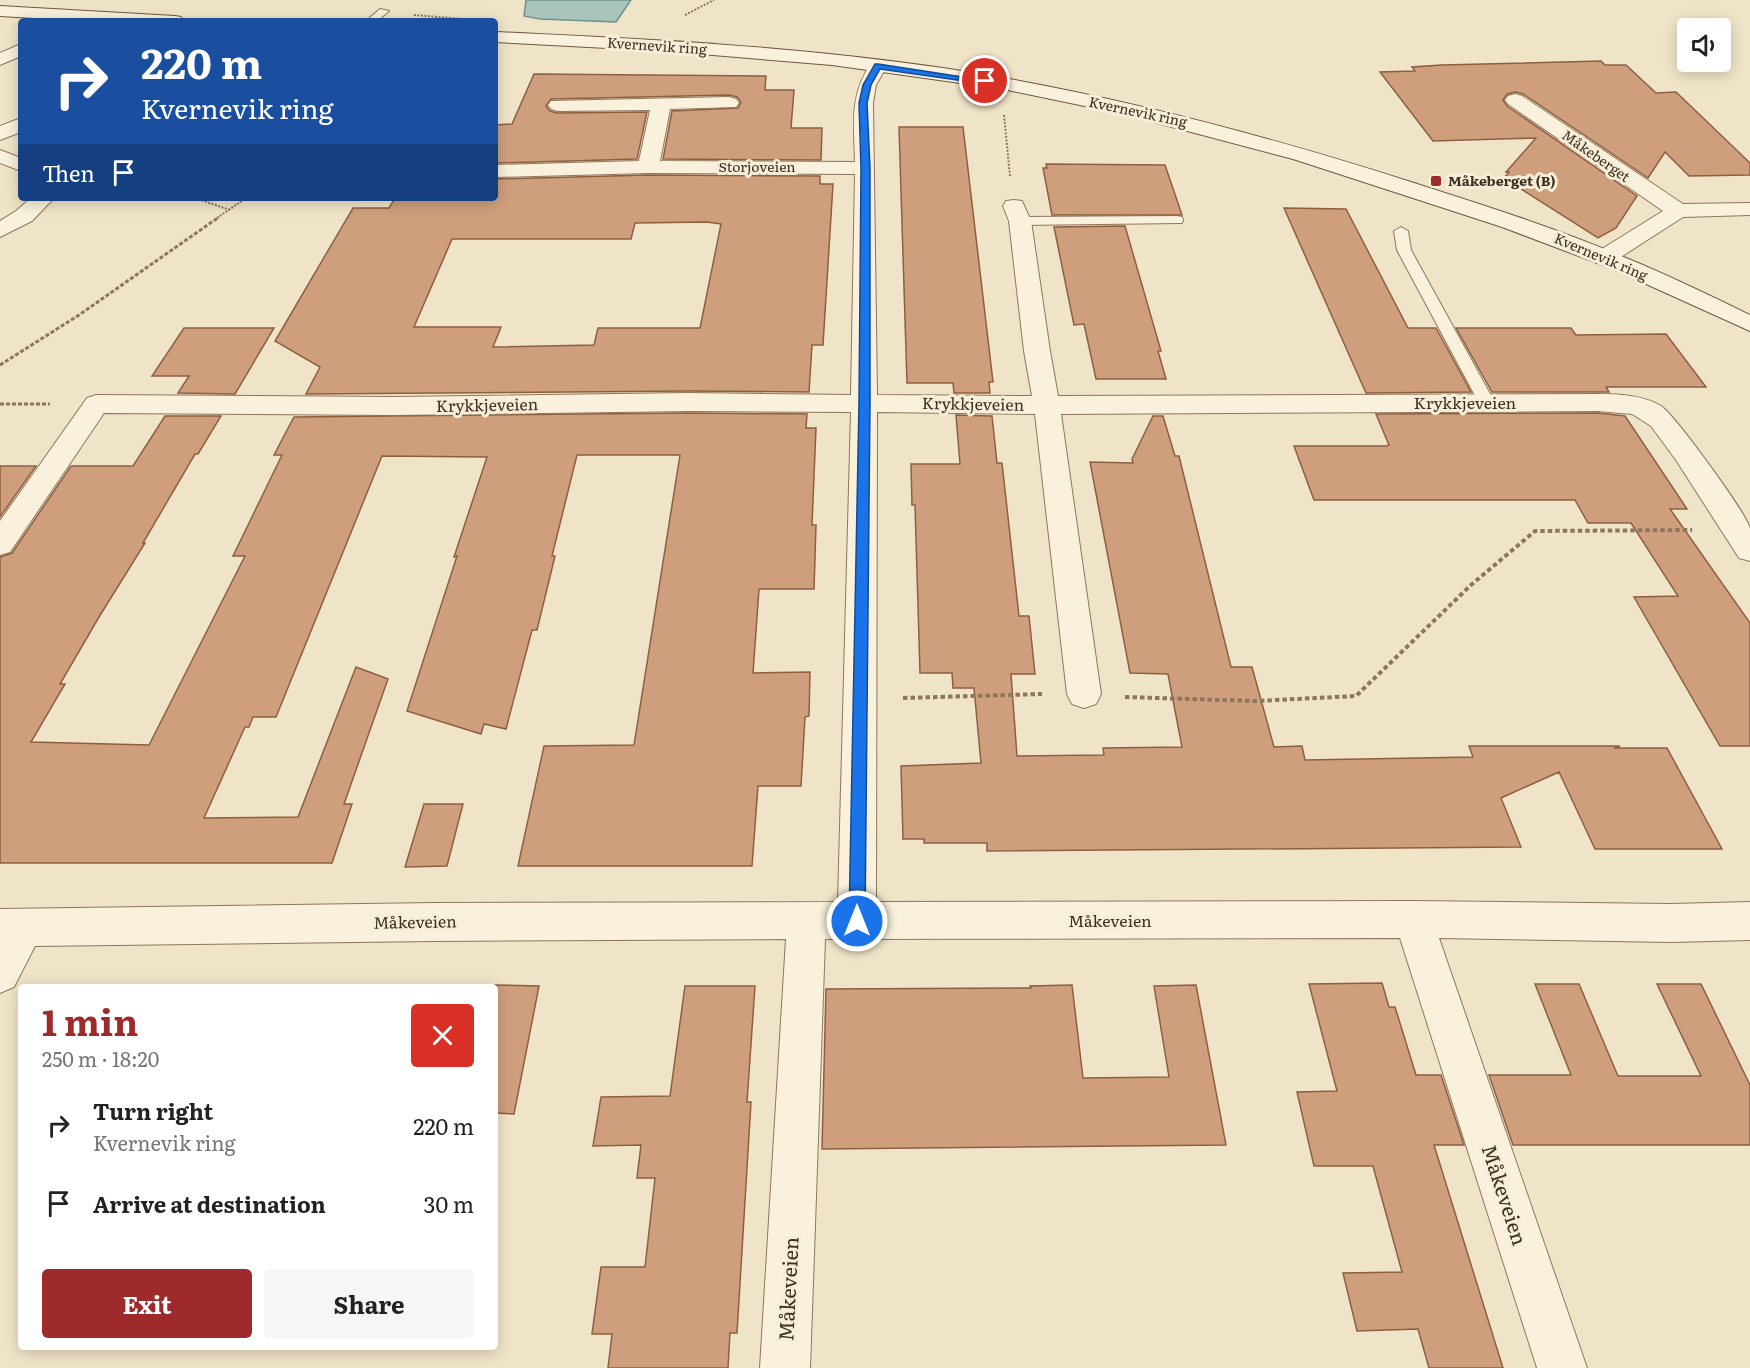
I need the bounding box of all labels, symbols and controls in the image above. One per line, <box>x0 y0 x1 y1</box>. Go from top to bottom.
map controls <box>1677 18 1731 72</box>
button: sound <box>1677 18 1731 72</box>
text: 220 m <box>141 30 262 92</box>
street label: Kvernevik ring <box>607 32 708 58</box>
icon: right <box>42 42 120 120</box>
pin <box>959 55 1010 106</box>
icon: arrive <box>968 64 1001 97</box>
text: Kvernevik ring <box>141 87 334 127</box>
street label: Kvernevik ring <box>1087 91 1189 131</box>
street label: Måkeberget <box>1558 124 1635 186</box>
text: Then <box>42 156 95 189</box>
icon: arrive <box>107 156 140 189</box>
street label: Storjoveien <box>718 156 796 176</box>
place label: Måkeberget (B) <box>1448 170 1556 190</box>
marker: Måkeberget (B) <box>1429 174 1443 188</box>
street label: Kvernevik ring <box>1552 227 1651 285</box>
street label: Krykkjeveien <box>922 390 1025 416</box>
street label: Krykkjeveien <box>1414 390 1517 414</box>
street label: Krykkjeveien <box>436 391 539 417</box>
position arrow <box>825 889 889 953</box>
street label: Måkeveien <box>373 908 457 934</box>
street label: Måkeveien <box>1068 908 1152 932</box>
text: 1 min <box>42 994 138 1047</box>
button: close <box>411 1004 474 1067</box>
text: 250 m · 18:20 <box>42 1043 159 1073</box>
text: Turn right <box>93 1094 213 1127</box>
icon: right <box>42 1109 75 1142</box>
text: 220 m <box>413 1109 474 1142</box>
text: Kvernevik ring <box>93 1127 236 1157</box>
street label: Måkeveien <box>1476 1140 1536 1249</box>
icon: arrive <box>42 1187 75 1220</box>
text: Arrive at destination <box>93 1187 326 1220</box>
text: 30 m <box>424 1187 474 1220</box>
street label: Måkeveien <box>769 1236 805 1342</box>
button: Exit <box>42 1269 252 1338</box>
button: Share <box>264 1269 474 1338</box>

